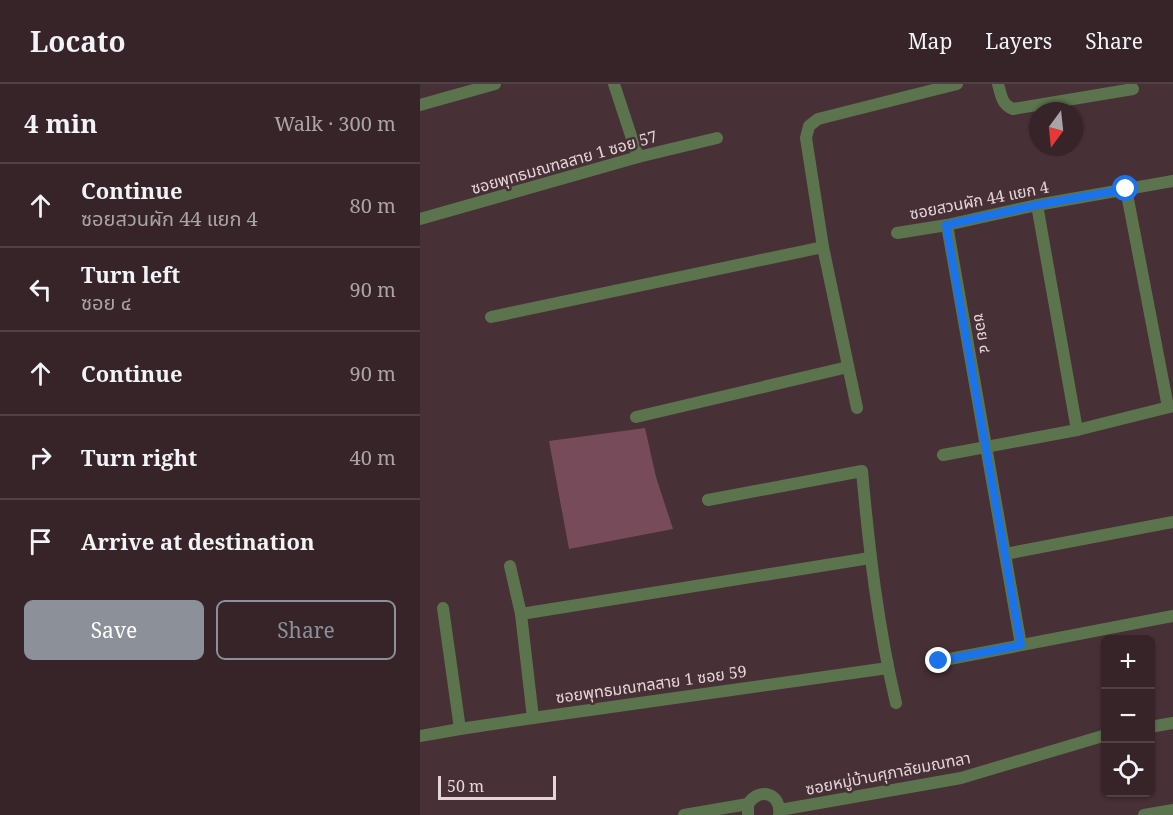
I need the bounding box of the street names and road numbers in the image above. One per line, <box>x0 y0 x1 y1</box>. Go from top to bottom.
street label: ซอยพุทธมณฑลสาย 1 ซอย 57 <box>468 125 660 199</box>
street label: ซอยสวนผัก 44 แยก 4 <box>907 176 1051 224</box>
street label: ซอย ๔ <box>969 311 997 355</box>
street label: ซอยพุทธมณฑลสาย 1 ซอย 59 <box>554 660 748 708</box>
street label: ซอยหมู่บ้านศุภาลัยมณฑลา <box>804 746 972 800</box>

